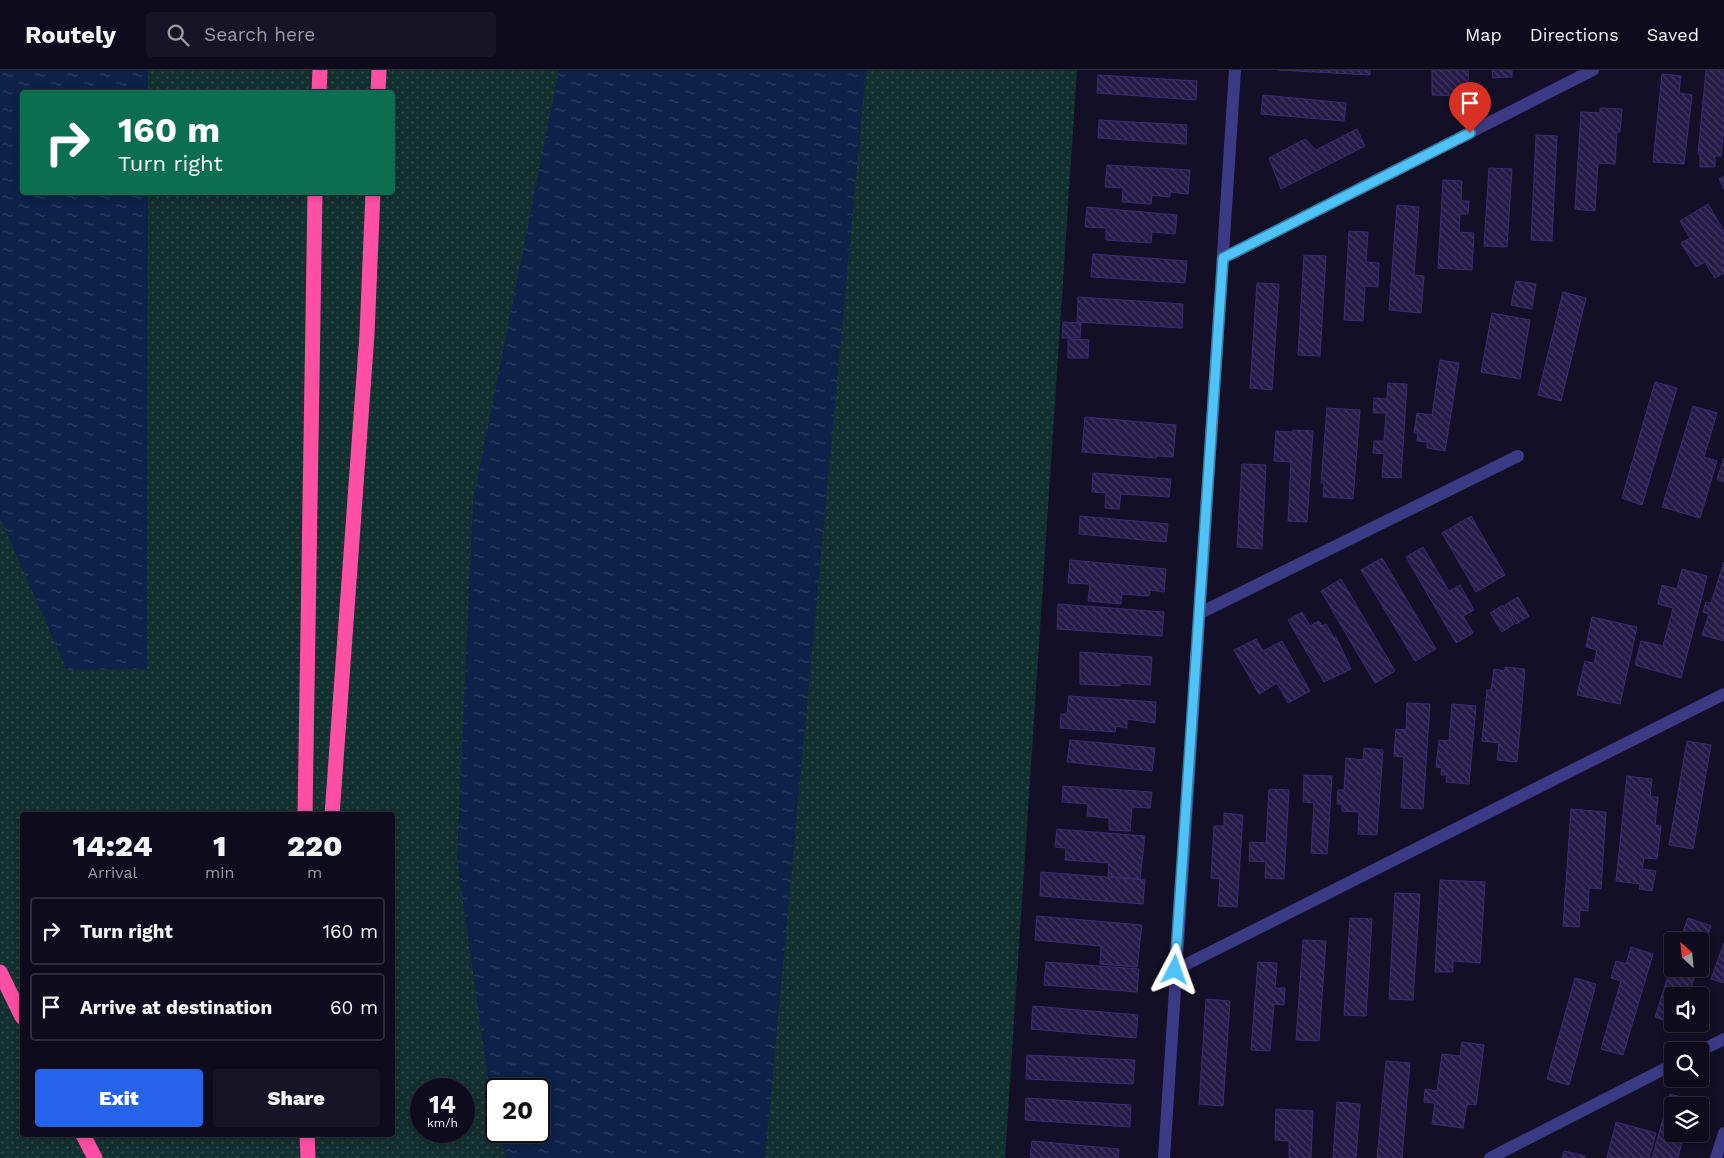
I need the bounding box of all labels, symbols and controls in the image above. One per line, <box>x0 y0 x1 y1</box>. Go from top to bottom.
search box <box>146 12 496 57</box>
text: Routely <box>25 21 116 49</box>
icon: search <box>164 21 192 49</box>
text: Search here <box>204 23 315 46</box>
text: Map <box>1465 24 1502 45</box>
text: Directions <box>1530 24 1619 45</box>
text: Saved <box>1647 24 1699 45</box>
pin <box>1449 82 1491 133</box>
icon: arrive <box>1456 89 1484 117</box>
text: 160 m <box>118 109 220 151</box>
icon: right <box>35 110 100 175</box>
text: Turn right <box>118 151 223 176</box>
text: 14:24 <box>73 828 152 863</box>
text: 1 <box>213 828 226 863</box>
text: 220 <box>287 828 342 863</box>
text: Arrival <box>88 863 137 882</box>
text: min <box>205 863 234 882</box>
text: m <box>307 863 322 882</box>
icon: right <box>37 917 65 945</box>
text: Turn right <box>80 920 173 943</box>
text: 160 m <box>323 920 378 943</box>
north arrow <box>1664 932 1709 978</box>
map controls <box>1664 932 1709 1142</box>
position arrow <box>1148 943 1200 995</box>
button: sound <box>1664 987 1709 1032</box>
icon: arrive <box>37 993 65 1021</box>
text: Arrive at destination <box>80 996 272 1019</box>
text: 60 m <box>330 996 378 1019</box>
button: search <box>1664 1042 1709 1087</box>
button: Exit <box>35 1069 203 1127</box>
button: Share <box>213 1069 380 1127</box>
speed limit sign: 20 <box>485 1078 550 1143</box>
text: 14 <box>429 1090 456 1119</box>
button: layers <box>1664 1097 1709 1142</box>
text: km/h <box>427 1116 458 1130</box>

